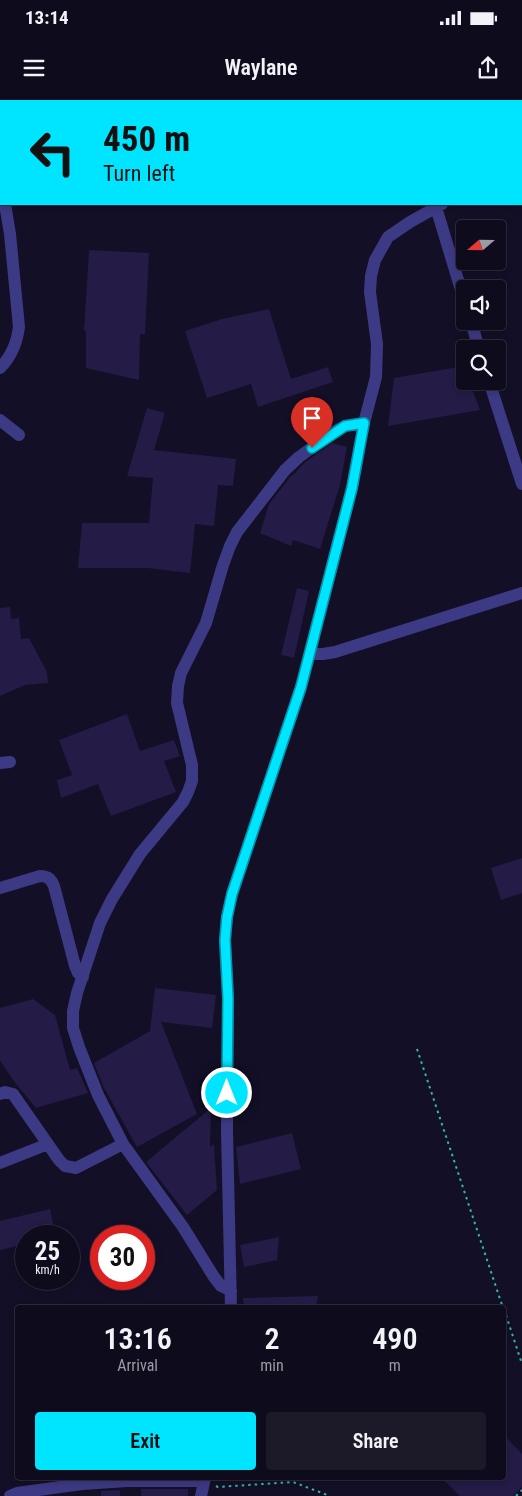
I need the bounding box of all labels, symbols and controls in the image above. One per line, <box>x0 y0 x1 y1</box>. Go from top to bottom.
text: 13:14 <box>25 6 69 29</box>
icon: menu <box>20 54 48 82</box>
icon: share <box>474 54 502 82</box>
text: Waylane <box>224 55 298 80</box>
text: 450 m <box>103 119 190 160</box>
icon: left <box>20 120 85 185</box>
text: Turn left <box>103 161 175 186</box>
north arrow <box>456 220 506 270</box>
map controls <box>456 220 506 390</box>
button: sound <box>456 280 506 330</box>
button: search <box>456 340 506 390</box>
pin <box>291 397 333 448</box>
icon: arrive <box>298 404 326 432</box>
position arrow <box>200 1066 252 1118</box>
speed limit sign: 30 <box>90 1225 155 1290</box>
text: 25 <box>35 1237 60 1266</box>
text: km/h <box>35 1263 60 1277</box>
text: 13:16 <box>103 1321 172 1356</box>
text: 2 <box>264 1321 280 1356</box>
text: 490 <box>372 1321 417 1356</box>
text: Arrival <box>117 1356 158 1375</box>
text: min <box>260 1356 284 1375</box>
text: m <box>389 1356 401 1375</box>
button: Exit <box>35 1412 256 1470</box>
button: Share <box>266 1412 486 1470</box>

